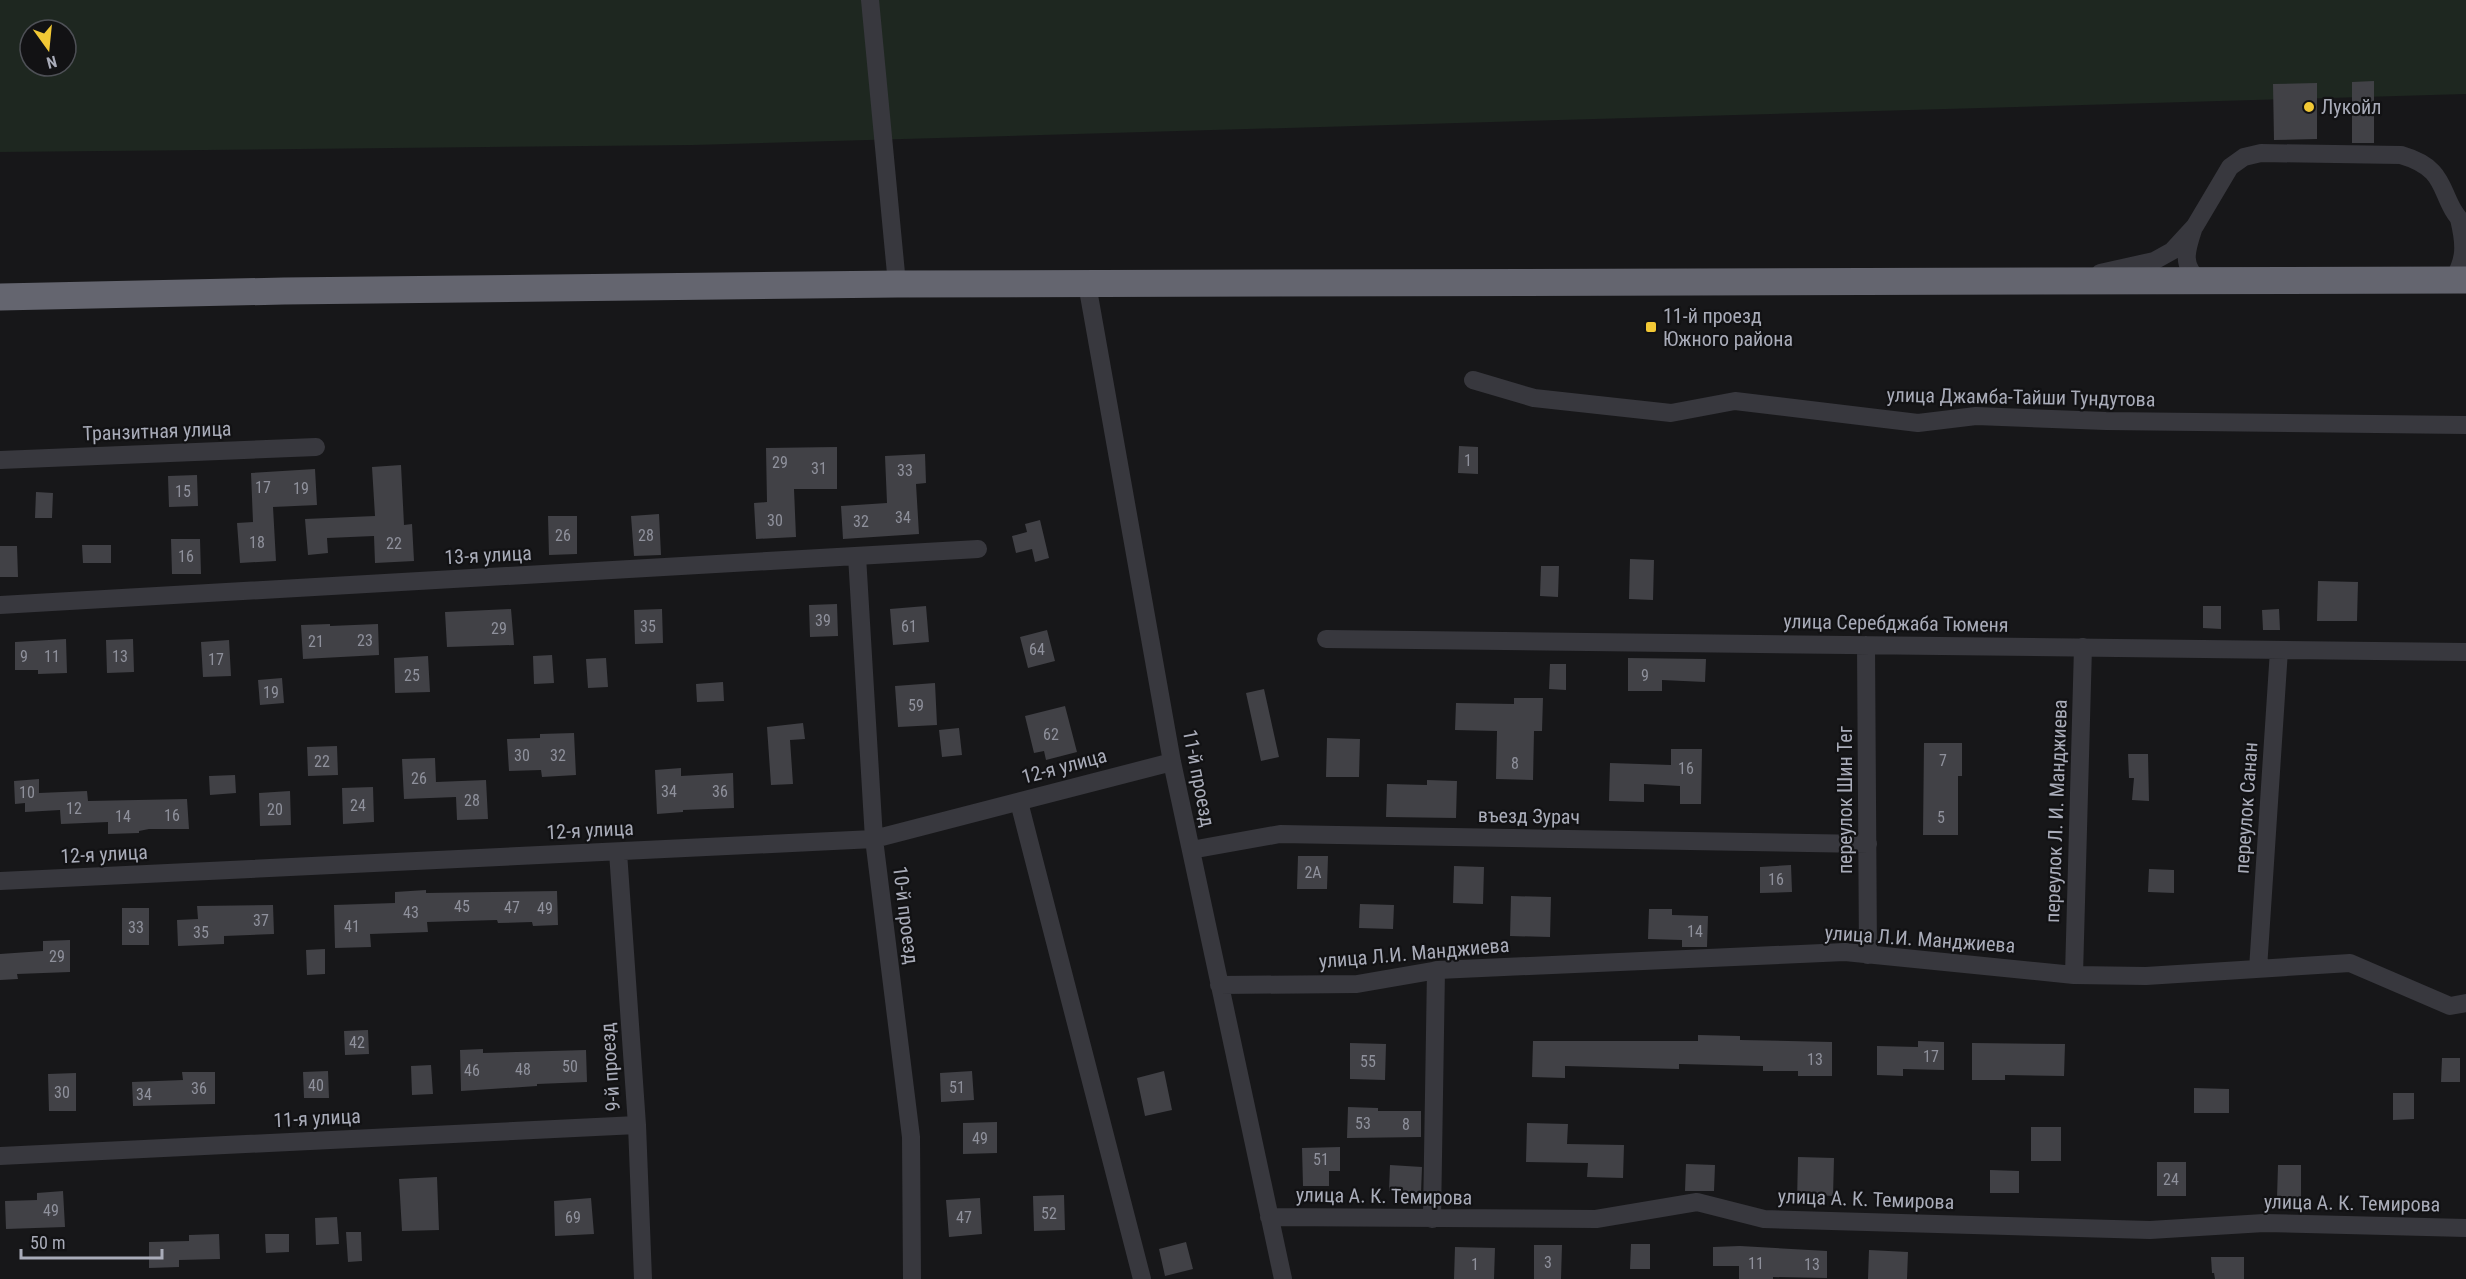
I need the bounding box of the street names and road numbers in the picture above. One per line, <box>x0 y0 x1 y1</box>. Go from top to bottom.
street label: улица Джамба-Тайши Тундутова <box>1886 383 2156 411</box>
street label: Транзитная улица <box>82 416 232 446</box>
street label: 13-я улица <box>444 541 532 569</box>
street label: улица Серебджаба Тюменя <box>1783 609 2009 637</box>
street label: переулок Л. И. Манджиева <box>2040 699 2072 923</box>
street label: переулок Шин Тег <box>1833 725 1857 874</box>
street label: 11-й проезд <box>1178 727 1220 829</box>
street label: переулок Санан <box>2229 741 2263 875</box>
street label: 12-я улица <box>1019 743 1109 789</box>
street label: въезд Зурач <box>1478 803 1580 829</box>
street label: 12-я улица <box>546 816 634 844</box>
street label: 12-я улица <box>60 840 148 868</box>
street label: 10-й проезд <box>888 865 924 966</box>
street label: улица Л.И. Манджиева <box>1824 920 2016 958</box>
street label: улица Л.И. Манджиева <box>1318 933 1510 973</box>
street label: 9-й проезд <box>595 1022 625 1112</box>
street label: 11-я улица <box>273 1104 361 1132</box>
street label: улица А. К. Темирова <box>1296 1182 1472 1210</box>
street label: улица А. К. Темирова <box>1777 1184 1955 1214</box>
street label: улица А. К. Темирова <box>2264 1189 2440 1217</box>

